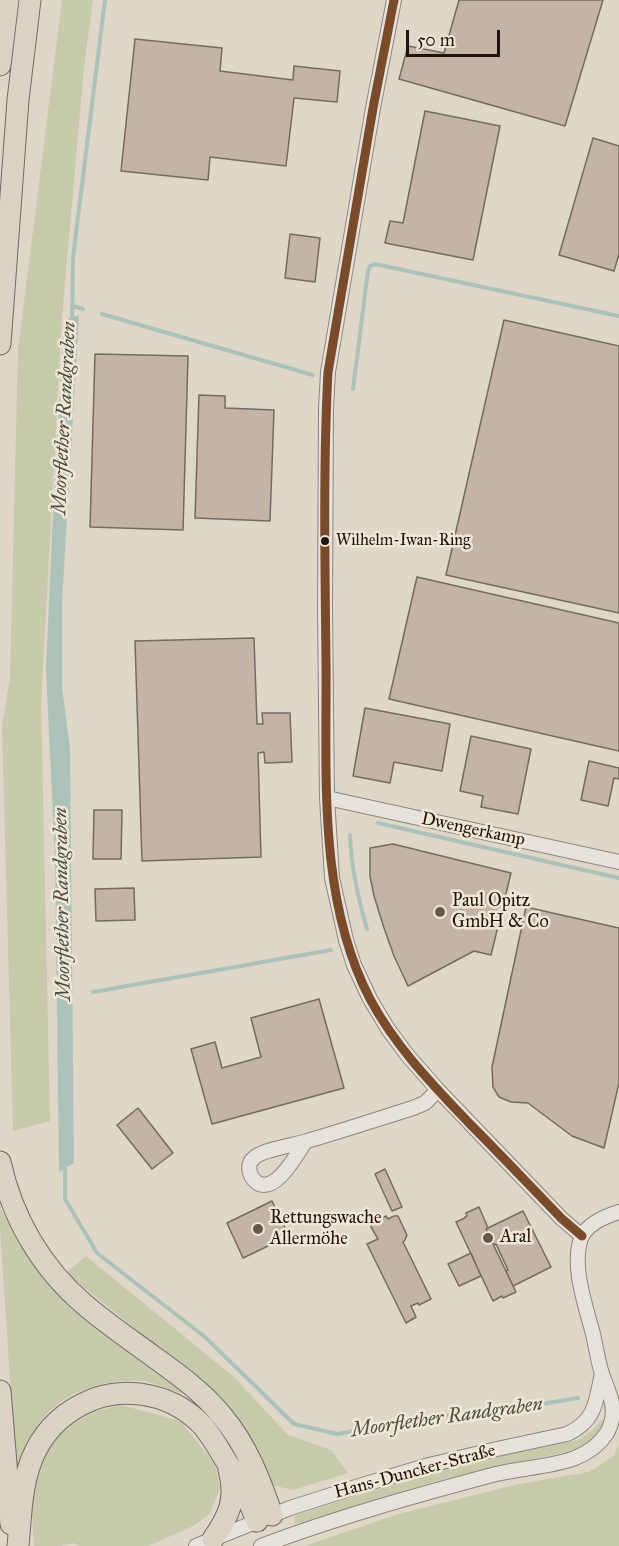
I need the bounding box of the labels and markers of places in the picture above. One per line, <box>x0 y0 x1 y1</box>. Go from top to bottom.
place label: Wilhelm-Iwan-Ring <box>336 531 470 551</box>
marker: Wilhelm-Iwan-Ring <box>319 535 331 547</box>
place label: Paul Opitz GmbH & Co <box>452 891 549 934</box>
marker: Paul Opitz GmbH & Co <box>433 905 447 919</box>
place label: Rettungswache Allermöhe <box>270 1208 381 1250</box>
marker: Rettungswache Allermöhe <box>251 1222 265 1236</box>
place label: Aral <box>500 1227 531 1249</box>
marker: Aral <box>481 1231 495 1245</box>

